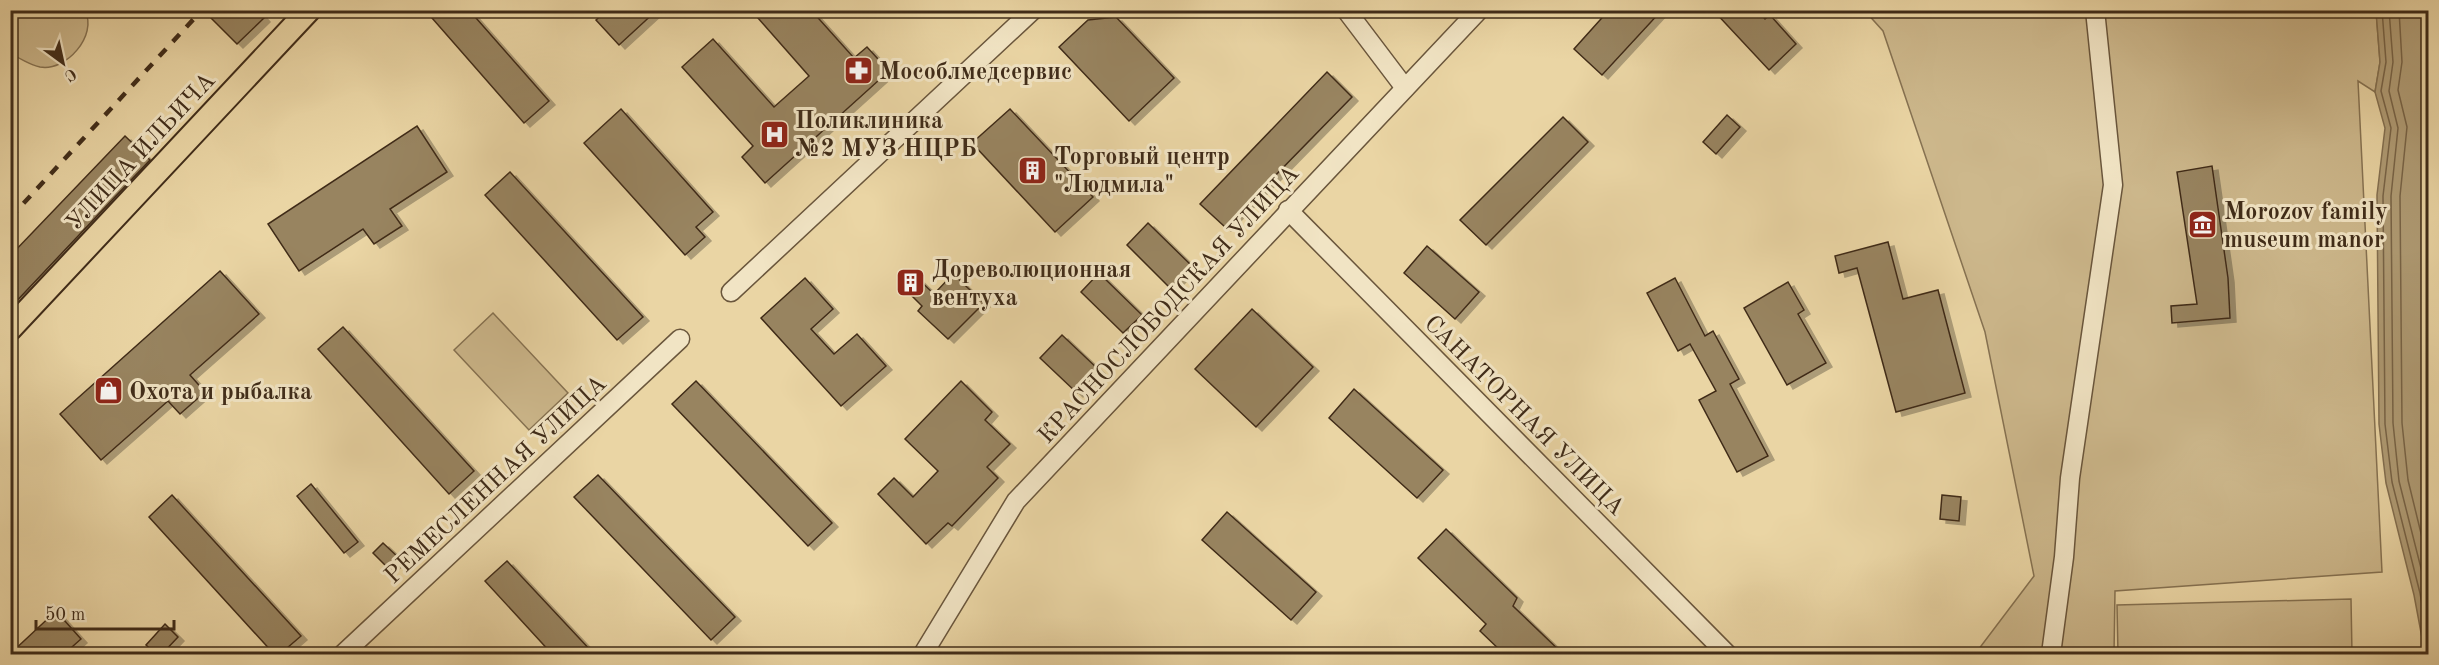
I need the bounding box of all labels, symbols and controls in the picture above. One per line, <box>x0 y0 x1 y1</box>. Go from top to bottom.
north arrow <box>33 33 93 93</box>
pharmacy icon: Мособлмедсервис <box>842 55 874 87</box>
place label: Мособлмедсервис <box>879 61 1072 85</box>
text: С <box>61 64 79 83</box>
street label: УЛИЦА ИЛЬИЧА <box>62 69 221 236</box>
place label: Поликлиника №2 МУЗ НЦРБ <box>795 110 977 162</box>
hospital icon: Поликлиника №2 МУЗ НЦРБ <box>758 118 790 150</box>
place label: Торговый центр "Людмила" <box>1054 146 1230 198</box>
building icon: Торговый центр "Людмила" <box>1017 154 1049 186</box>
street label: КРАСНОСЛОБОДСКАЯ УЛИЦА <box>1035 162 1304 449</box>
place label: Morozov family museum manor <box>2224 201 2388 253</box>
museum icon: Morozov family museum manor <box>2187 209 2219 241</box>
place label: Дореволюционная вентуха <box>932 259 1131 311</box>
building icon: Дореволюционная вентуха <box>895 267 927 299</box>
street label: САНАТОРНАЯ УЛИЦА <box>1419 312 1628 521</box>
street label: РЕМЕСЛЕННАЯ УЛИЦА <box>381 372 612 589</box>
shop icon: Охота и рыбалка <box>92 375 124 407</box>
place label: Охота и рыбалка <box>129 381 312 405</box>
scale bar <box>36 593 174 631</box>
text: 50 m <box>45 606 85 624</box>

